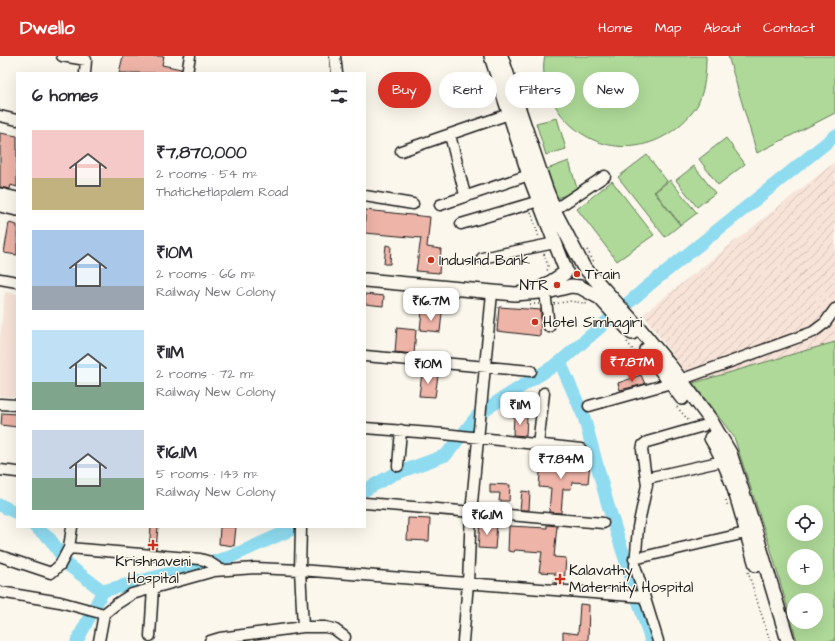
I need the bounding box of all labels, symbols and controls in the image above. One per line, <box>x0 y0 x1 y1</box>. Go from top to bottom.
text: Dwello <box>20 15 75 42</box>
text: Home <box>598 18 633 38</box>
text: Map <box>655 18 681 38</box>
text: About <box>703 18 741 38</box>
text: Contact <box>763 18 815 38</box>
chip: Buy <box>378 72 431 108</box>
chip: Rent <box>439 72 497 108</box>
chip: Filters <box>505 72 575 108</box>
chip: New <box>583 72 639 108</box>
text: 6 homes <box>32 84 98 108</box>
icon: filters <box>328 85 350 107</box>
text: ₹7,870,000 <box>156 141 247 165</box>
icon: home <box>64 146 112 194</box>
text: 2 rooms · 54 m² <box>156 165 258 183</box>
text: Thatichetlapalem Road <box>156 183 288 201</box>
text: ₹10M <box>156 241 193 265</box>
icon: home <box>64 246 112 294</box>
place label: IndusInd Bank <box>439 250 530 271</box>
marker: IndusInd Bank <box>426 255 436 265</box>
place label: Train <box>585 264 621 285</box>
text: 2 rooms · 66 m² <box>156 265 256 283</box>
marker: Train <box>572 269 582 279</box>
place label: NTR <box>520 275 549 296</box>
marker: NTR <box>552 280 562 290</box>
text: Railway New Colony <box>156 283 276 301</box>
pin: ₹16.7M <box>398 288 464 322</box>
text: ₹16.7M <box>412 292 450 310</box>
place label: Hotel Simhagiri <box>543 312 643 334</box>
marker: Hotel Simhagiri <box>530 317 540 327</box>
text: ₹11M <box>156 341 184 365</box>
icon: home <box>64 346 112 394</box>
pin: ₹7.87M <box>599 349 665 383</box>
pin: ₹10M <box>404 351 452 385</box>
text: ₹7.87M <box>610 353 654 371</box>
text: ₹10M <box>414 355 442 373</box>
text: 2 rooms · 72 m² <box>156 365 255 383</box>
text: Railway New Colony <box>156 383 276 401</box>
pin: ₹11M <box>496 392 544 426</box>
text: ₹11M <box>509 396 531 414</box>
text: ₹16.1M <box>156 441 197 465</box>
icon: home <box>64 446 112 494</box>
pin: ₹7.84M <box>528 446 594 480</box>
text: ₹7.84M <box>538 450 584 468</box>
text: 5 rooms · 143 m² <box>156 465 258 483</box>
text: Railway New Colony <box>156 483 276 501</box>
pin: ₹16.1M <box>454 502 520 536</box>
map controls <box>787 505 823 629</box>
button: locate <box>787 505 823 541</box>
text: ₹16.1M <box>471 506 503 524</box>
marker: Krishnaveni Hospital <box>147 539 159 551</box>
button: + <box>787 549 823 585</box>
place label: Krishnaveni Hospital <box>115 551 191 589</box>
place label: Kalavathy Maternity Hospital <box>569 560 693 599</box>
marker: Kalavathy Maternity Hospital <box>554 573 566 585</box>
button: − <box>787 593 823 629</box>

